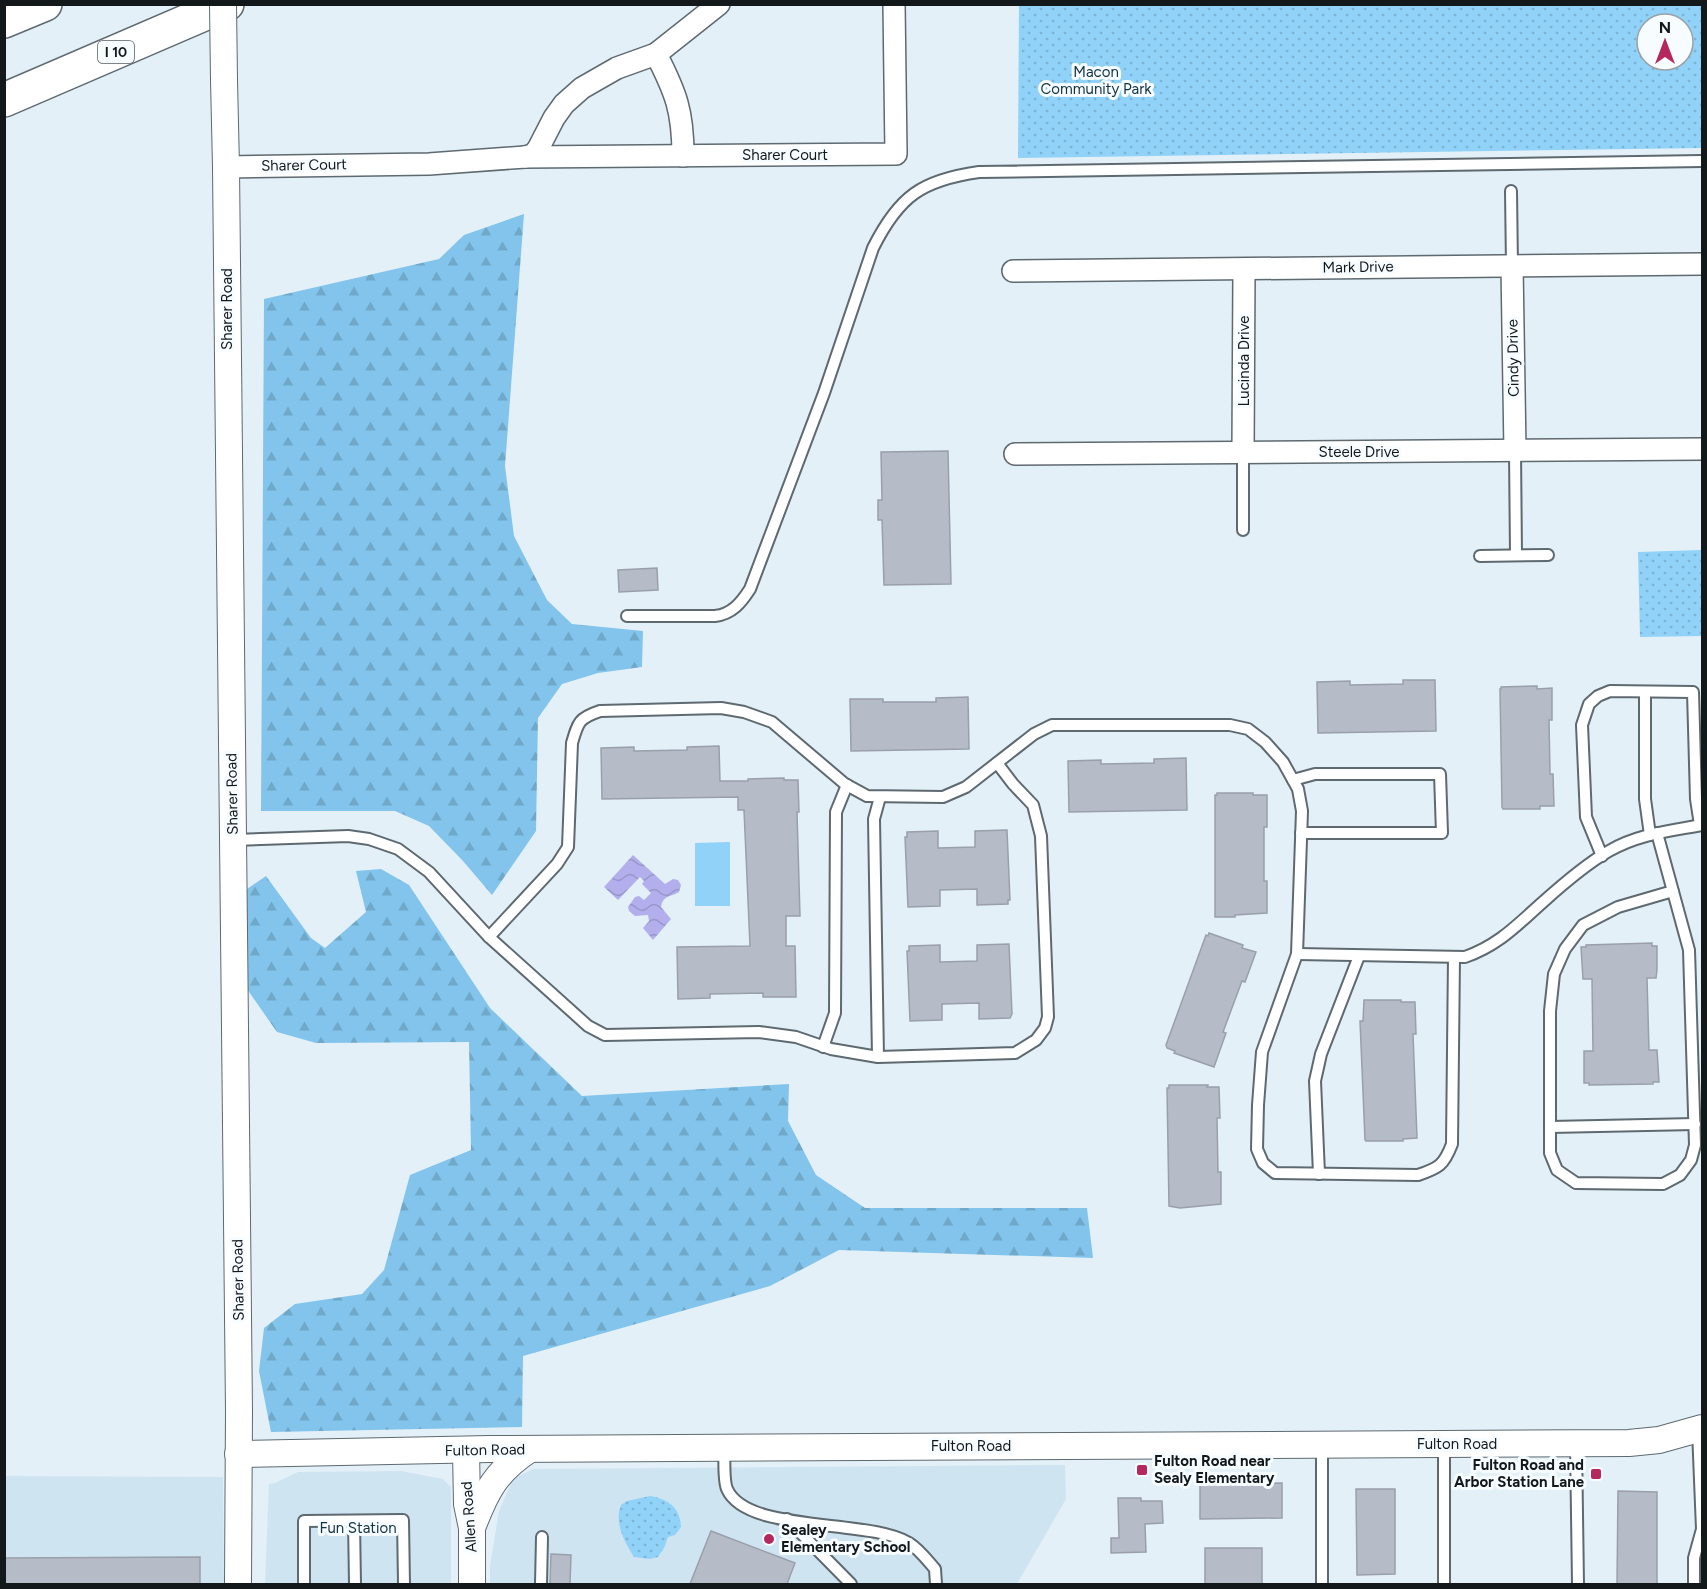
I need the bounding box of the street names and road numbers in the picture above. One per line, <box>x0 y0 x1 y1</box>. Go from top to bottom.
road number: I 10 <box>98 41 134 63</box>
street label: Sharer Court <box>742 146 828 164</box>
street label: Sharer Court <box>261 155 347 175</box>
street label: Mark Drive <box>1322 257 1394 277</box>
street label: Sharer Road <box>218 268 236 350</box>
street label: Lucinda Drive <box>1235 316 1253 406</box>
street label: Cindy Drive <box>1503 319 1523 397</box>
street label: Steele Drive <box>1318 443 1400 461</box>
street label: Sharer Road <box>222 753 242 835</box>
street label: Sharer Road <box>228 1239 248 1321</box>
street label: Fulton Road <box>1417 1435 1497 1453</box>
street label: Fulton Road <box>931 1437 1011 1455</box>
street label: Fulton Road <box>445 1440 525 1460</box>
street label: Allen Road <box>458 1481 480 1553</box>

